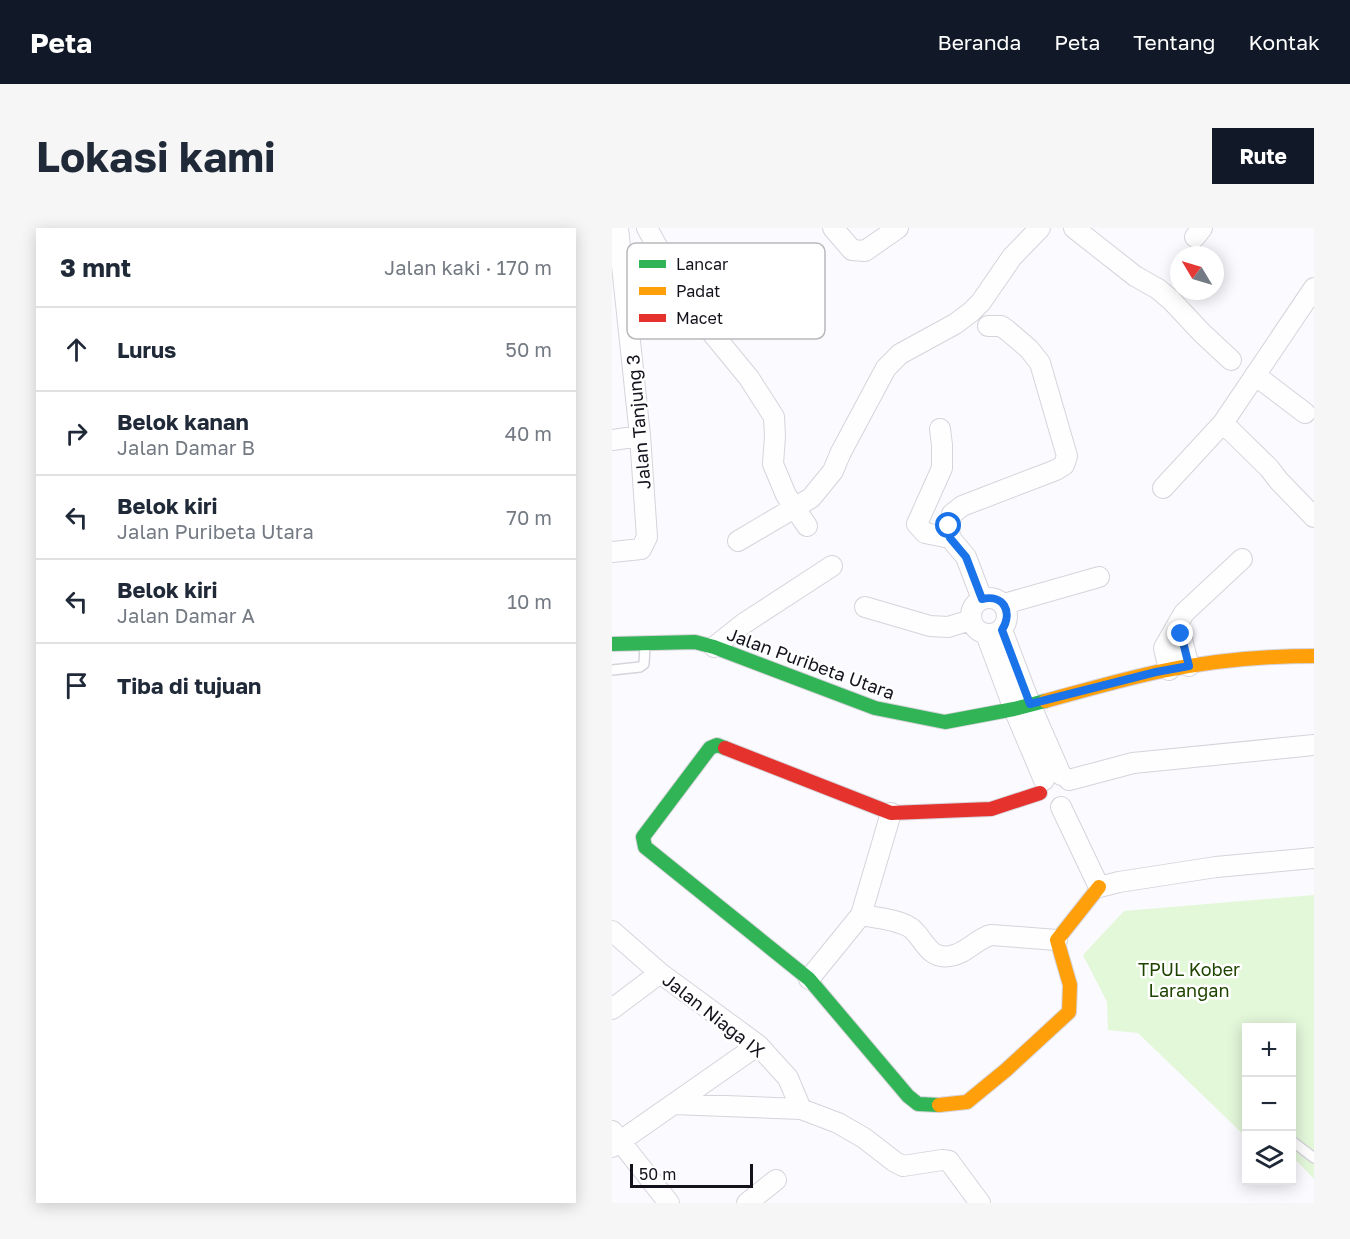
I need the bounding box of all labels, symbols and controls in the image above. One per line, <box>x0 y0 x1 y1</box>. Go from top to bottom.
text: Peta <box>30 26 92 59</box>
text: Beranda <box>938 29 1021 55</box>
text: Peta <box>1054 29 1100 55</box>
text: Tentang <box>1133 29 1215 55</box>
text: Kontak <box>1248 29 1320 55</box>
button: Rute <box>1212 128 1314 184</box>
text: Lokasi kami <box>36 131 276 181</box>
legend <box>627 243 825 339</box>
north arrow <box>1170 246 1224 300</box>
text: 3 mnt <box>60 252 131 283</box>
text: Lancar <box>676 254 728 274</box>
text: Jalan kaki · 170 m <box>384 255 552 279</box>
text: Padat <box>676 281 720 301</box>
text: Macet <box>676 308 723 328</box>
icon: ahead <box>60 333 93 366</box>
text: Lurus <box>117 336 176 363</box>
text: 50 m <box>505 337 552 361</box>
street label: Jalan Tanjung 3 <box>621 354 655 490</box>
text: Belok kanan <box>117 408 249 435</box>
icon: right <box>60 417 93 450</box>
text: 40 m <box>505 421 552 445</box>
text: Jalan Damar B <box>117 435 255 459</box>
text: Belok kiri <box>117 492 218 519</box>
icon: left <box>60 501 93 534</box>
text: 70 m <box>506 505 552 529</box>
route start <box>935 512 961 538</box>
text: Jalan Puribeta Utara <box>117 519 314 543</box>
text: Belok kiri <box>117 576 218 603</box>
icon: left <box>60 585 93 618</box>
text: 10 m <box>507 589 552 613</box>
text: Jalan Damar A <box>117 603 255 627</box>
route end <box>1167 620 1193 646</box>
street label: Jalan Puribeta Utara <box>724 622 898 704</box>
icon: arrive <box>60 669 93 702</box>
text: Tiba di tujuan <box>117 672 261 699</box>
park label: TPUL Kober Larangan <box>1138 958 1240 1001</box>
street label: Jalan Niaga IX <box>659 968 770 1062</box>
map controls <box>1242 1023 1296 1185</box>
button: + <box>1242 1023 1296 1077</box>
button: − <box>1242 1077 1296 1131</box>
button: layers <box>1242 1131 1296 1185</box>
scale bar <box>630 1161 753 1188</box>
text: 50 m <box>639 1164 676 1184</box>

